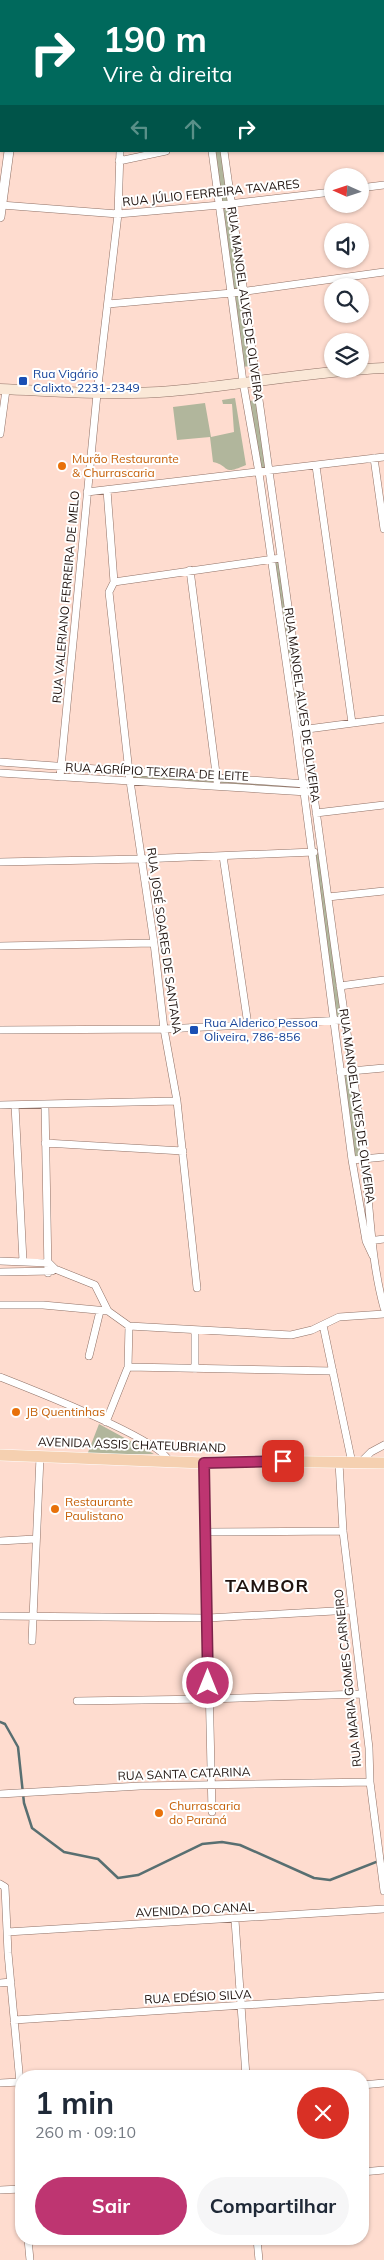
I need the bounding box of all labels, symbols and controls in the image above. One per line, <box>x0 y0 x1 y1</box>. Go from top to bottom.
text: 190 m <box>103 17 207 61</box>
icon: right <box>20 20 85 85</box>
text: Vire à direita <box>103 60 232 88</box>
icon: left <box>126 115 154 143</box>
icon: ahead <box>179 115 207 143</box>
icon: right <box>232 115 260 143</box>
north arrow <box>324 168 369 212</box>
map controls <box>324 168 369 378</box>
street label: RUA JÚLIO FERREIRA TAVARES <box>122 176 300 209</box>
street label: RUA MANOEL ALVES DE OLIVEIRA <box>224 205 267 403</box>
button: sound <box>324 223 369 268</box>
button: search <box>324 278 369 323</box>
button: layers <box>324 333 369 378</box>
place label: Rua Vigário Calixto, 2231-2349 <box>33 366 140 395</box>
marker: Rua Vigário Calixto, 2231-2349 <box>17 375 29 387</box>
place label: Murão Restaurante & Churrascaria <box>72 451 179 480</box>
marker: Murão Restaurante & Churrascaria <box>56 460 68 472</box>
street label: RUA VALERIANO FERREIRA DE MELO <box>49 490 82 704</box>
street label: RUA MANOEL ALVES DE OLIVEIRA <box>281 606 324 804</box>
street label: RUA AGRÍPIO TEXEIRA DE LEITE <box>65 759 249 784</box>
street label: RUA JOSÉ SOARES DE SANTANA <box>144 847 185 1035</box>
street label: RUA MANOEL ALVES DE OLIVEIRA <box>336 1007 379 1205</box>
place label: Rua Alderico Pessoa Oliveira, 786-856 <box>204 1015 318 1044</box>
marker: Rua Alderico Pessoa Oliveira, 786-856 <box>188 1024 200 1036</box>
place label: JB Quentinhas <box>26 1404 105 1419</box>
marker: JB Quentinhas <box>10 1406 22 1418</box>
street label: AVENIDA ASSIS CHATEUBRIAND <box>38 1434 227 1455</box>
pin <box>262 1440 304 1482</box>
icon: arrive <box>269 1447 297 1475</box>
place label: Restaurante Paulistano <box>65 1494 133 1523</box>
marker: Restaurante Paulistano <box>49 1503 61 1515</box>
district label: TAMBOR <box>225 1574 309 1597</box>
street label: RUA MARIA GOMES CARNEIRO <box>331 1588 364 1768</box>
position arrow <box>181 1656 233 1708</box>
street label: RUA SANTA CATARINA <box>117 1764 251 1783</box>
place label: Churrascaria do Paraná <box>169 1798 240 1827</box>
marker: Churrascaria do Paraná <box>153 1807 165 1819</box>
street label: AVENIDA DO CANAL <box>135 1899 255 1920</box>
street label: RUA EDÉSIO SILVA <box>144 1986 252 2007</box>
text: 1 min <box>35 2084 114 2122</box>
button: close <box>297 2087 349 2139</box>
text: 260 m · 09:10 <box>35 2122 136 2142</box>
button: Sair <box>35 2177 187 2235</box>
button: Compartilhar <box>197 2177 349 2235</box>

